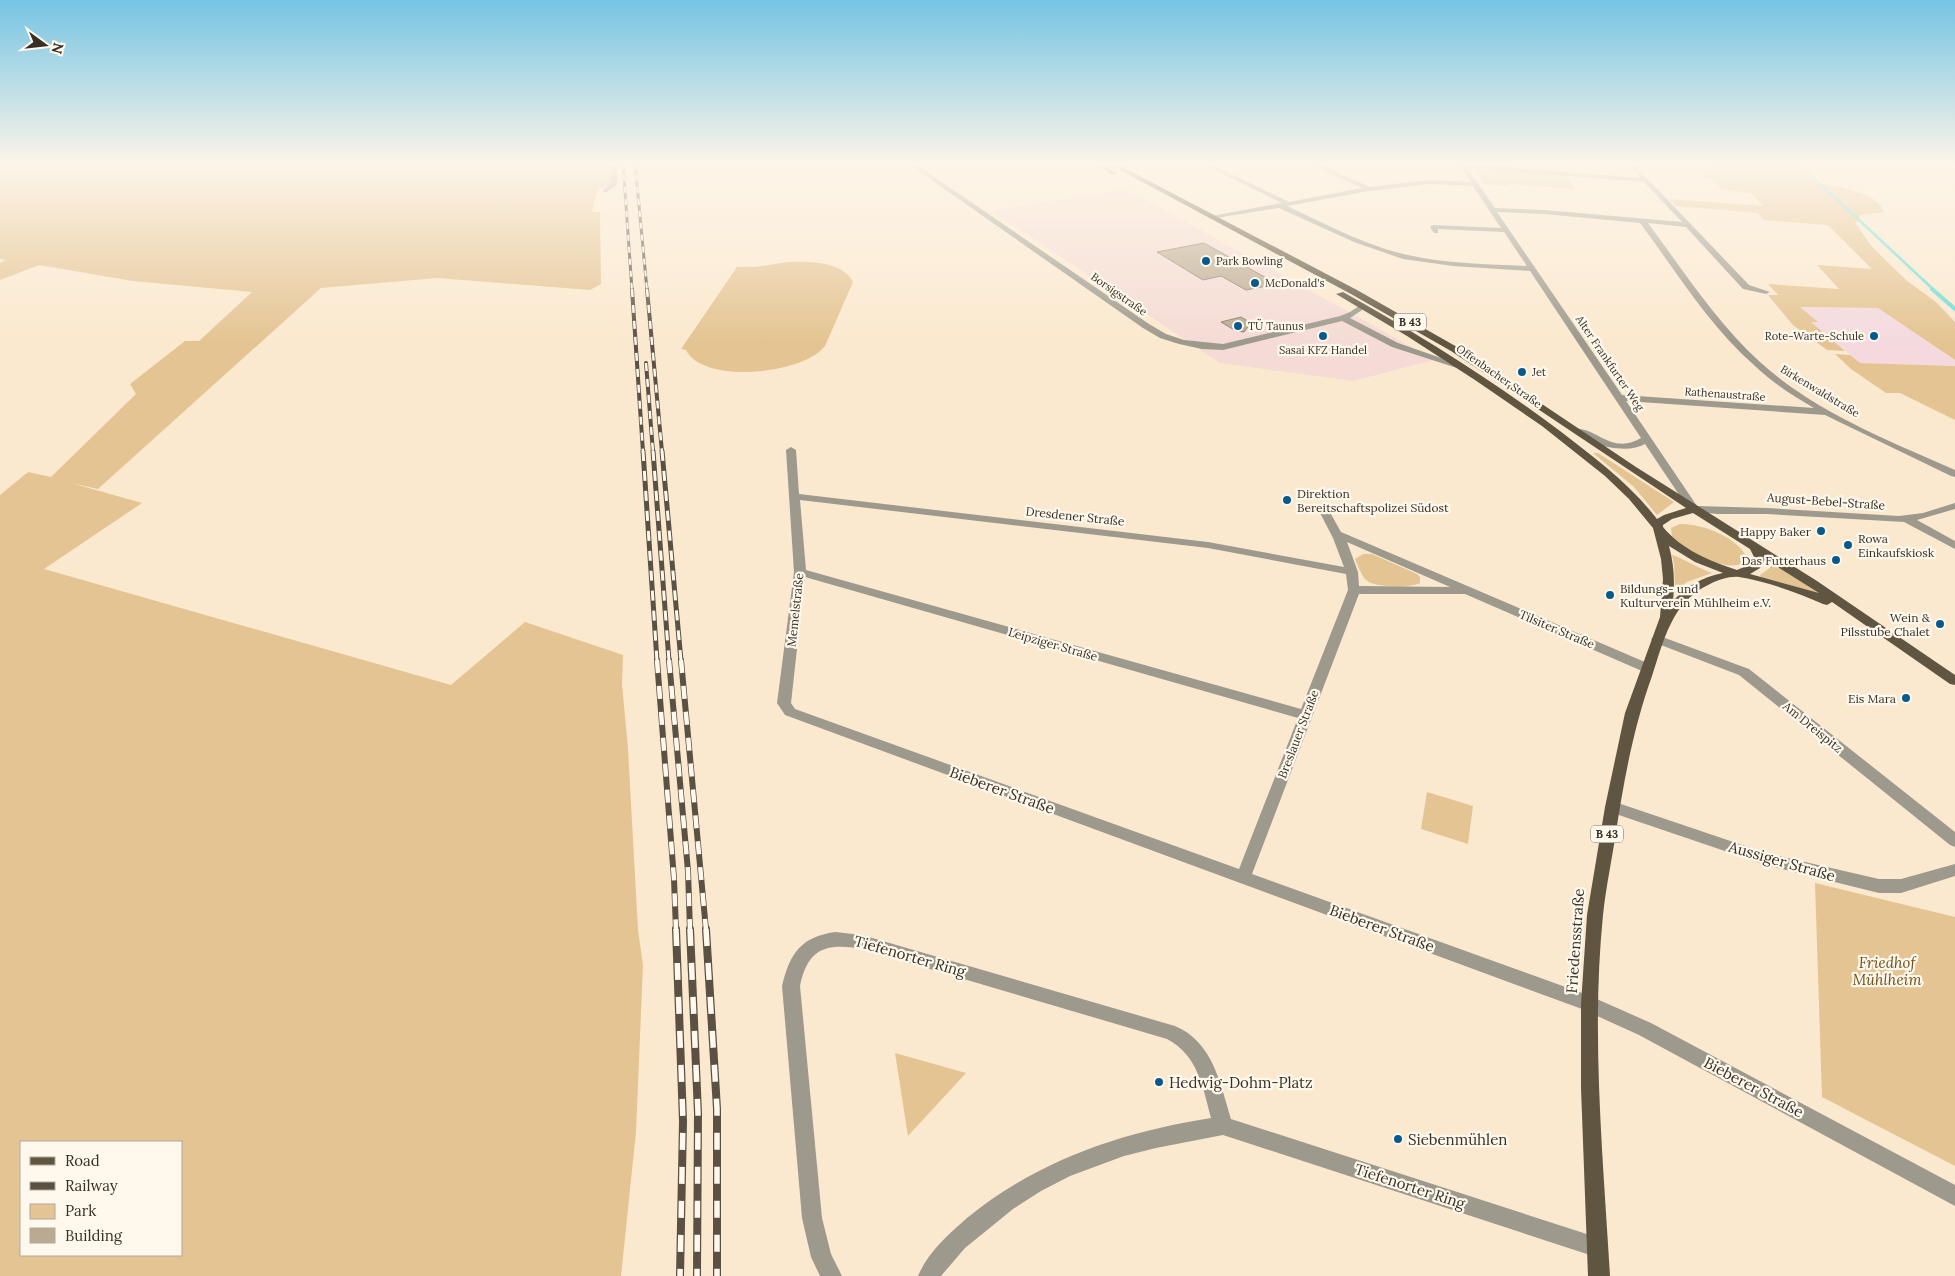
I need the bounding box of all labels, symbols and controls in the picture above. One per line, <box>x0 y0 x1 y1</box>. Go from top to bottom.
north arrow <box>20 20 70 70</box>
text: N <box>47 41 68 56</box>
place label: Park Bowling <box>1216 254 1284 268</box>
marker: Park Bowling <box>1200 255 1212 267</box>
street label: Borsigstraße <box>1088 269 1150 319</box>
place label: McDonald's <box>1265 276 1325 290</box>
marker: McDonald's <box>1249 277 1261 289</box>
street label: Alter Frankfurter Weg <box>1572 312 1648 414</box>
road number: B 43 <box>1394 314 1426 331</box>
place label: TÜ Taunus <box>1248 318 1304 333</box>
marker: TÜ Taunus <box>1232 320 1244 332</box>
place label: Rote-Warte-Schule <box>1765 329 1864 343</box>
marker: Sasai KFZ Handel <box>1317 330 1329 342</box>
marker: Rote-Warte-Schule <box>1868 330 1880 342</box>
street label: Offenbacher Straße <box>1454 341 1545 411</box>
place label: Sasai KFZ Handel <box>1279 343 1367 357</box>
street label: Birkenwaldstraße <box>1778 362 1862 420</box>
place label: Jet <box>1531 365 1547 379</box>
marker: Jet <box>1516 366 1528 378</box>
street label: Rathenaustraße <box>1684 384 1766 404</box>
place label: Direktion Bereitschaftspolizei Südost <box>1297 486 1449 515</box>
street label: August-Bebel-Straße <box>1766 489 1886 513</box>
marker: Direktion Bereitschaftspolizei Südost <box>1281 494 1293 506</box>
street label: Dresdener Straße <box>1025 503 1126 529</box>
place label: Happy Baker <box>1740 524 1812 539</box>
marker: Happy Baker <box>1815 525 1827 537</box>
place label: Rowa Einkaufskiosk <box>1858 531 1935 560</box>
marker: Rowa Einkaufskiosk <box>1842 539 1854 551</box>
place label: Das Futterhaus <box>1742 553 1826 568</box>
marker: Das Futterhaus <box>1830 554 1842 566</box>
street label: Memelstraße <box>784 572 806 648</box>
place label: Bildungs- und Kulturverein Mühlheim e.V. <box>1620 581 1771 610</box>
marker: Bildungs- und Kulturverein Mühlheim e.V. <box>1604 589 1616 601</box>
street label: Tilsiter Straße <box>1517 606 1597 652</box>
place label: Wein & Pilsstube Chalet <box>1840 610 1931 639</box>
marker: Wein & Pilsstube Chalet <box>1934 618 1946 630</box>
street label: Leipziger Straße <box>1007 624 1100 664</box>
street label: Breslauer Straße <box>1274 687 1322 780</box>
place label: Eis Mara <box>1848 691 1896 706</box>
marker: Eis Mara <box>1900 692 1912 704</box>
street label: Am Dreispitz <box>1779 698 1846 756</box>
street label: Bieberer Straße <box>947 762 1057 818</box>
road number: B 43 <box>1591 826 1623 842</box>
street label: Aussiger Straße <box>1726 836 1837 885</box>
street label: Friedensstraße <box>1562 888 1588 994</box>
street label: Bieberer Straße <box>1327 900 1437 956</box>
street label: Tiefenorter Ring <box>852 931 969 981</box>
park label: Friedhof Mühlheim <box>1852 953 1922 989</box>
street label: Bieberer Straße <box>1701 1053 1807 1121</box>
place label: Hedwig-Dohm-Platz <box>1169 1073 1313 1092</box>
marker: Hedwig-Dohm-Platz <box>1153 1076 1165 1088</box>
place label: Siebenmühlen <box>1408 1130 1507 1149</box>
marker: Siebenmühlen <box>1392 1133 1404 1145</box>
legend <box>20 1141 182 1256</box>
text: Road <box>65 1151 100 1170</box>
street label: Tiefenorter Ring <box>1352 1159 1468 1213</box>
text: Railway <box>65 1176 118 1195</box>
text: Park <box>65 1201 96 1220</box>
text: Building <box>65 1226 123 1245</box>

